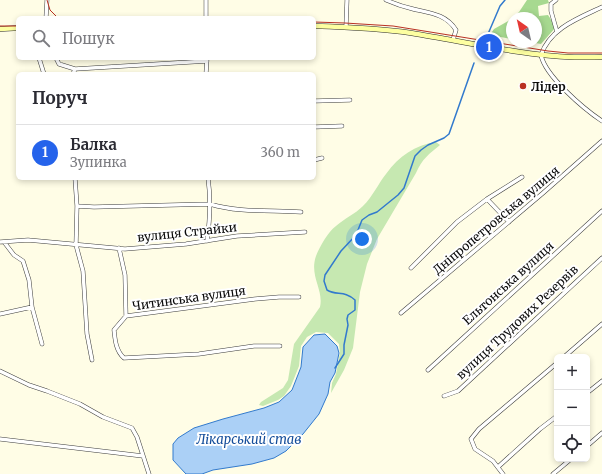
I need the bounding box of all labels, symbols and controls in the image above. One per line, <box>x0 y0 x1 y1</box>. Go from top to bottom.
north arrow <box>506 12 542 48</box>
search box <box>16 16 316 60</box>
icon: search <box>30 27 52 49</box>
text: Пошук <box>62 29 115 48</box>
pin: 1 <box>476 32 502 62</box>
place label: Лідер <box>531 79 566 94</box>
marker: Лідер <box>518 81 528 91</box>
text: Поруч <box>32 87 88 109</box>
text: Балка <box>70 135 117 154</box>
text: 1 <box>42 144 48 161</box>
text: 360 m <box>261 144 300 161</box>
text: Зупинка <box>70 154 127 171</box>
street label: Дніпропетровська вулиця <box>430 163 562 277</box>
street label: вулиця Страйки <box>136 219 238 245</box>
your location <box>352 229 372 249</box>
street label: Ельтонська вулиця <box>459 238 557 328</box>
street label: вулиця Трудових Резервів <box>453 262 581 382</box>
street label: Читинська вулиця <box>131 283 247 313</box>
map controls <box>554 354 590 462</box>
button: + <box>554 354 590 390</box>
button: − <box>554 390 590 426</box>
button: locate <box>554 426 590 462</box>
water label: Лікарський став <box>195 431 302 448</box>

